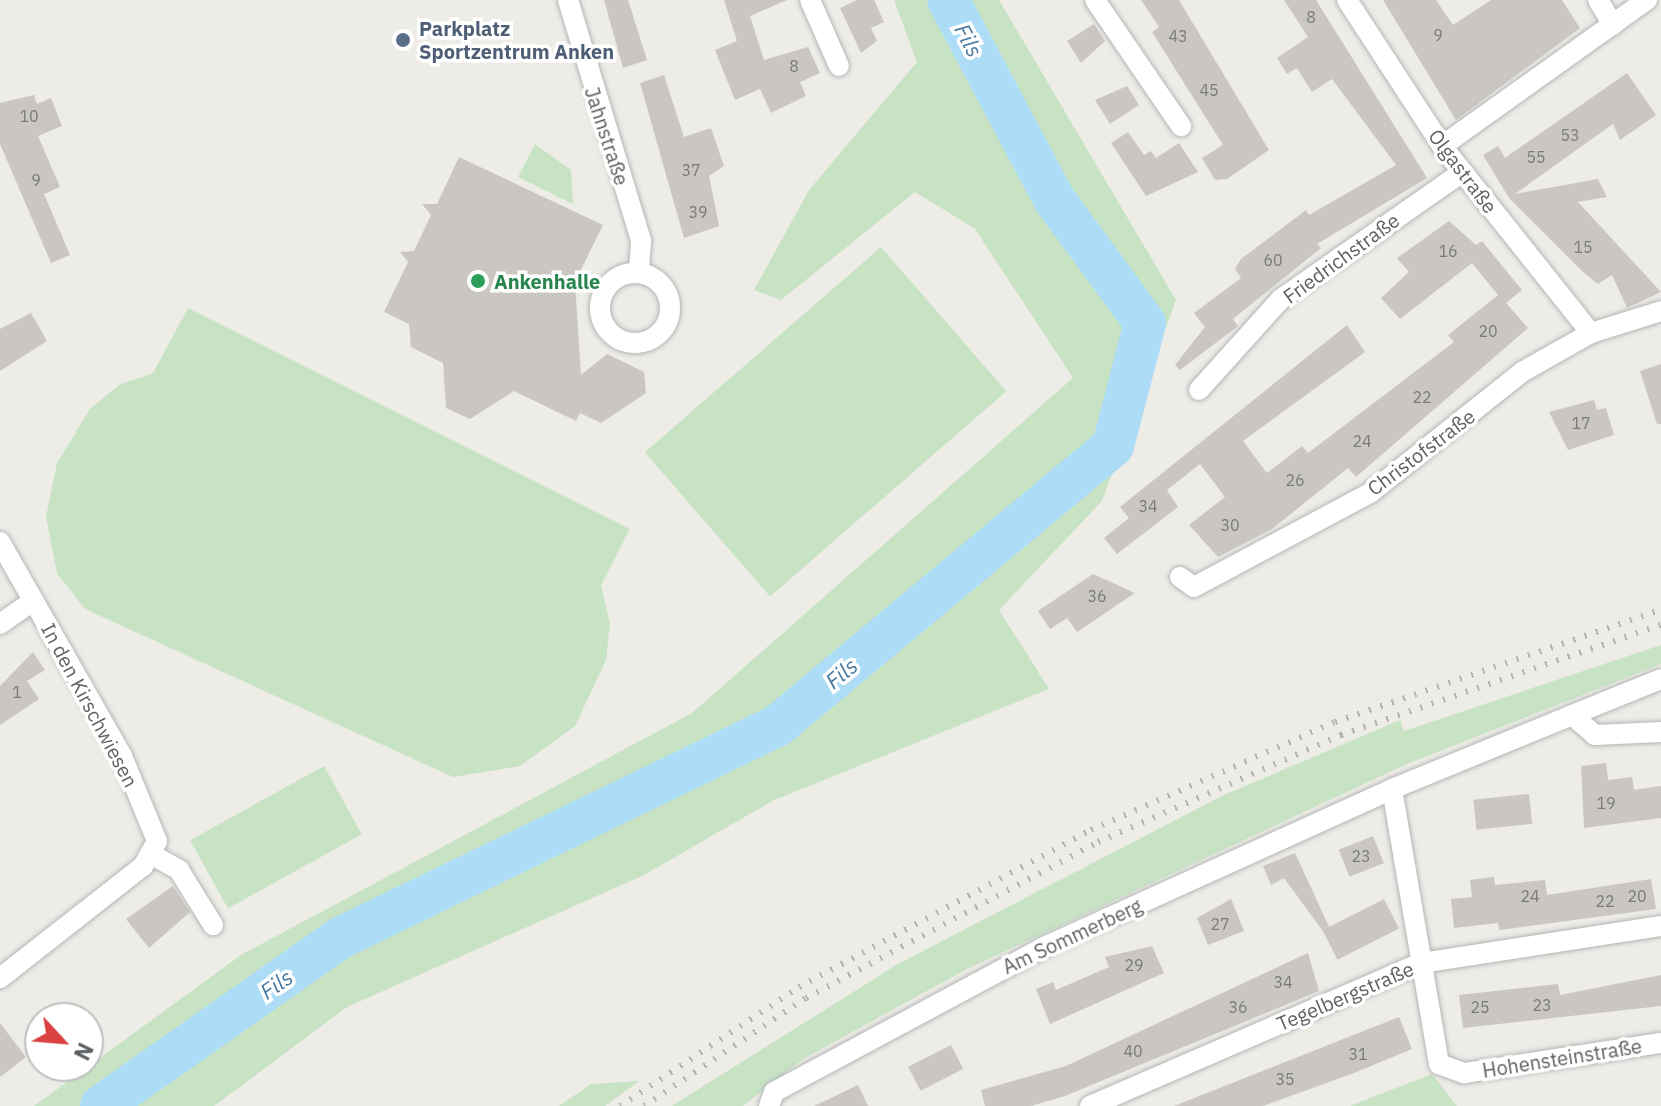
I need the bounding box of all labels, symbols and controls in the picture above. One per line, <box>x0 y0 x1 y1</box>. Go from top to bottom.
house number: 8 <box>1306 7 1316 27</box>
place label: Parkplatz Sportzentrum Anken <box>419 16 614 63</box>
water label: Fils <box>949 19 989 61</box>
house number: 9 <box>1433 25 1443 45</box>
house number: 43 <box>1168 26 1188 46</box>
marker: Parkplatz Sportzentrum Anken <box>394 31 412 49</box>
house number: 8 <box>789 56 799 76</box>
house number: 45 <box>1199 80 1219 100</box>
street label: Jahnstraße <box>580 84 634 188</box>
house number: 10 <box>19 106 39 126</box>
street label: Olgastraße <box>1424 124 1502 218</box>
house number: 53 <box>1560 125 1580 145</box>
house number: 55 <box>1526 147 1546 167</box>
house number: 37 <box>681 160 701 180</box>
house number: 9 <box>31 170 41 190</box>
house number: 39 <box>688 202 708 222</box>
street label: Friedrichstraße <box>1278 208 1404 308</box>
house number: 15 <box>1573 237 1593 257</box>
house number: 16 <box>1438 241 1458 261</box>
house number: 60 <box>1263 250 1283 270</box>
place label: Ankenhalle <box>494 269 600 293</box>
marker: Ankenhalle <box>469 272 487 290</box>
house number: 20 <box>1478 321 1498 341</box>
house number: 22 <box>1412 387 1432 407</box>
street label: Christofstraße <box>1362 404 1480 500</box>
house number: 17 <box>1571 413 1591 433</box>
house number: 24 <box>1352 431 1372 451</box>
house number: 26 <box>1285 470 1305 490</box>
house number: 34 <box>1138 496 1158 516</box>
house number: 30 <box>1220 515 1240 535</box>
house number: 36 <box>1087 586 1107 606</box>
street label: In den Kirschwiesen <box>37 619 143 791</box>
water label: Fils <box>820 652 862 694</box>
house number: 1 <box>12 682 22 702</box>
house number: 19 <box>1596 793 1616 813</box>
house number: 23 <box>1351 846 1371 866</box>
house number: 24 <box>1520 886 1540 906</box>
house number: 20 <box>1627 886 1647 906</box>
house number: 22 <box>1595 891 1615 911</box>
street label: Am Sommerberg <box>998 893 1146 979</box>
house number: 27 <box>1210 914 1230 934</box>
house number: 29 <box>1124 955 1144 975</box>
street label: Tegelbergstraße <box>1273 956 1417 1036</box>
water label: Fils <box>255 963 297 1005</box>
house number: 34 <box>1273 972 1293 992</box>
house number: 23 <box>1532 995 1552 1015</box>
house number: 36 <box>1228 997 1248 1017</box>
house number: 25 <box>1470 997 1490 1017</box>
north arrow <box>24 1002 104 1082</box>
street label: Hohensteinstraße <box>1480 1034 1644 1082</box>
text: N <box>68 1038 101 1065</box>
house number: 40 <box>1123 1041 1143 1061</box>
house number: 31 <box>1348 1044 1368 1064</box>
house number: 35 <box>1275 1069 1295 1089</box>

